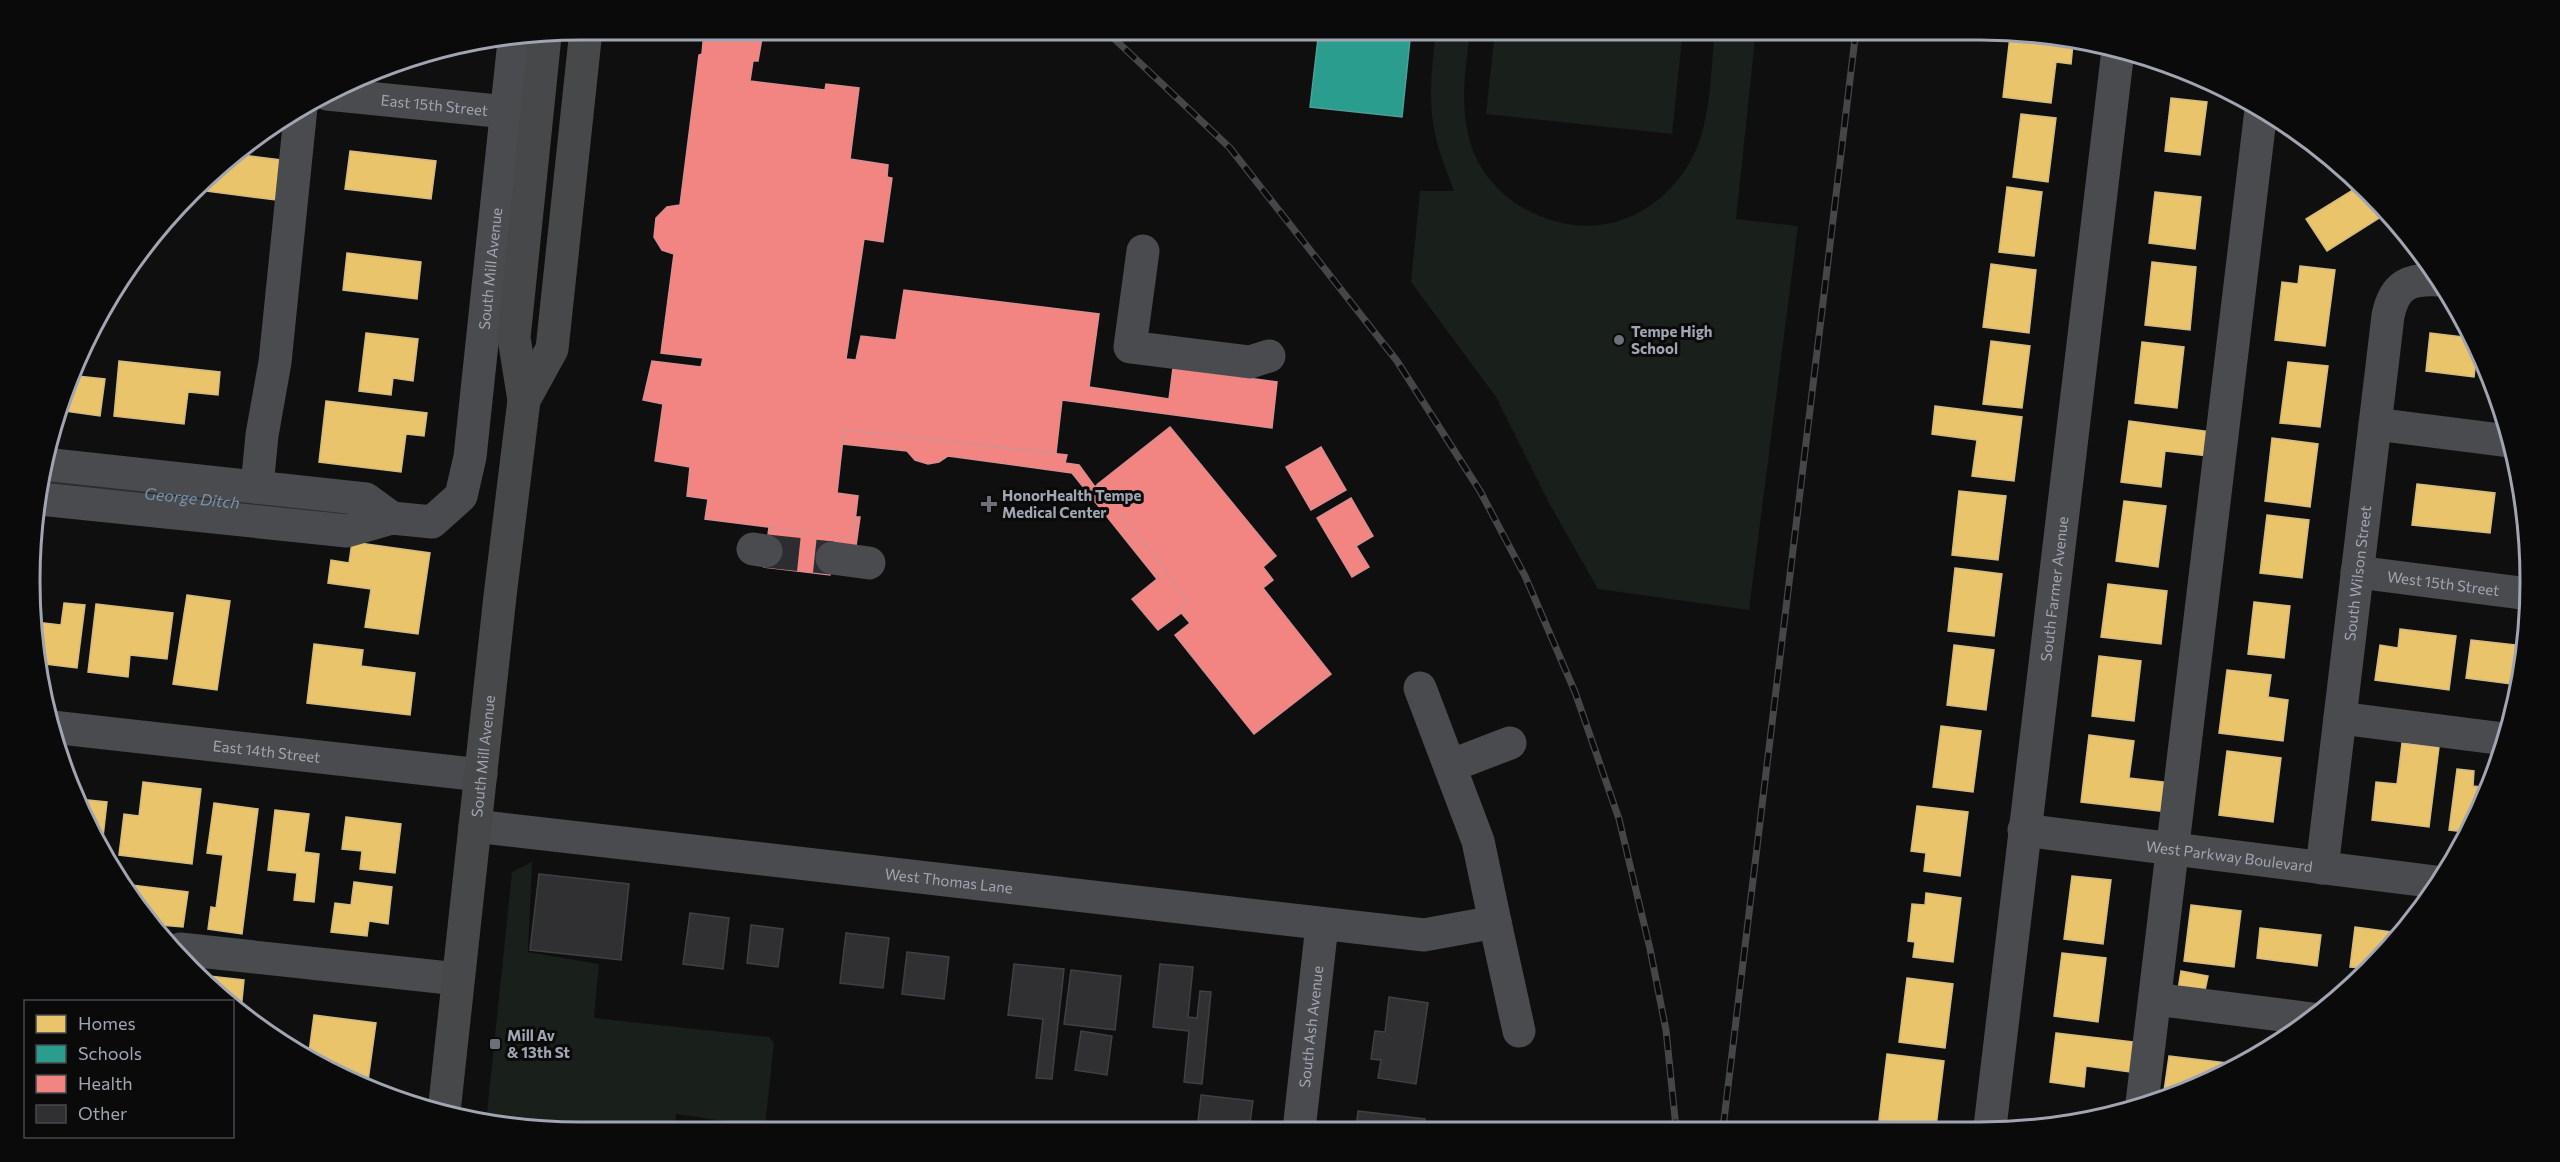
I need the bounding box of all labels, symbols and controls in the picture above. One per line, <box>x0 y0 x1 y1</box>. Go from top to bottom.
street label: East 15th Street <box>380 90 489 119</box>
street label: South Mill Avenue <box>475 207 505 331</box>
place label: Tempe High School <box>1631 322 1713 357</box>
marker: Tempe High School <box>1612 333 1626 347</box>
water label: George Ditch <box>144 483 241 512</box>
place label: HonorHealth Tempe Medical Center <box>1002 486 1141 521</box>
marker: HonorHealth Tempe Medical Center <box>980 495 998 513</box>
street label: South Wilson Street <box>2340 504 2374 642</box>
street label: South Farmer Avenue <box>2036 515 2072 662</box>
street label: West 15th Street <box>2386 567 2501 599</box>
street label: South Mill Avenue <box>467 694 498 818</box>
street label: East 14th Street <box>212 736 321 766</box>
street label: West Parkway Boulevard <box>2145 836 2314 875</box>
street label: West Thomas Lane <box>884 864 1014 897</box>
street label: South Ash Avenue <box>1295 965 1326 1089</box>
legend <box>24 1000 234 1138</box>
text: Homes <box>78 1012 136 1034</box>
place label: Mill Av & 13th St <box>507 1026 570 1061</box>
marker: Mill Av & 13th St <box>488 1037 502 1051</box>
text: Schools <box>78 1042 142 1064</box>
text: Health <box>78 1072 133 1094</box>
text: Other <box>78 1102 127 1124</box>

